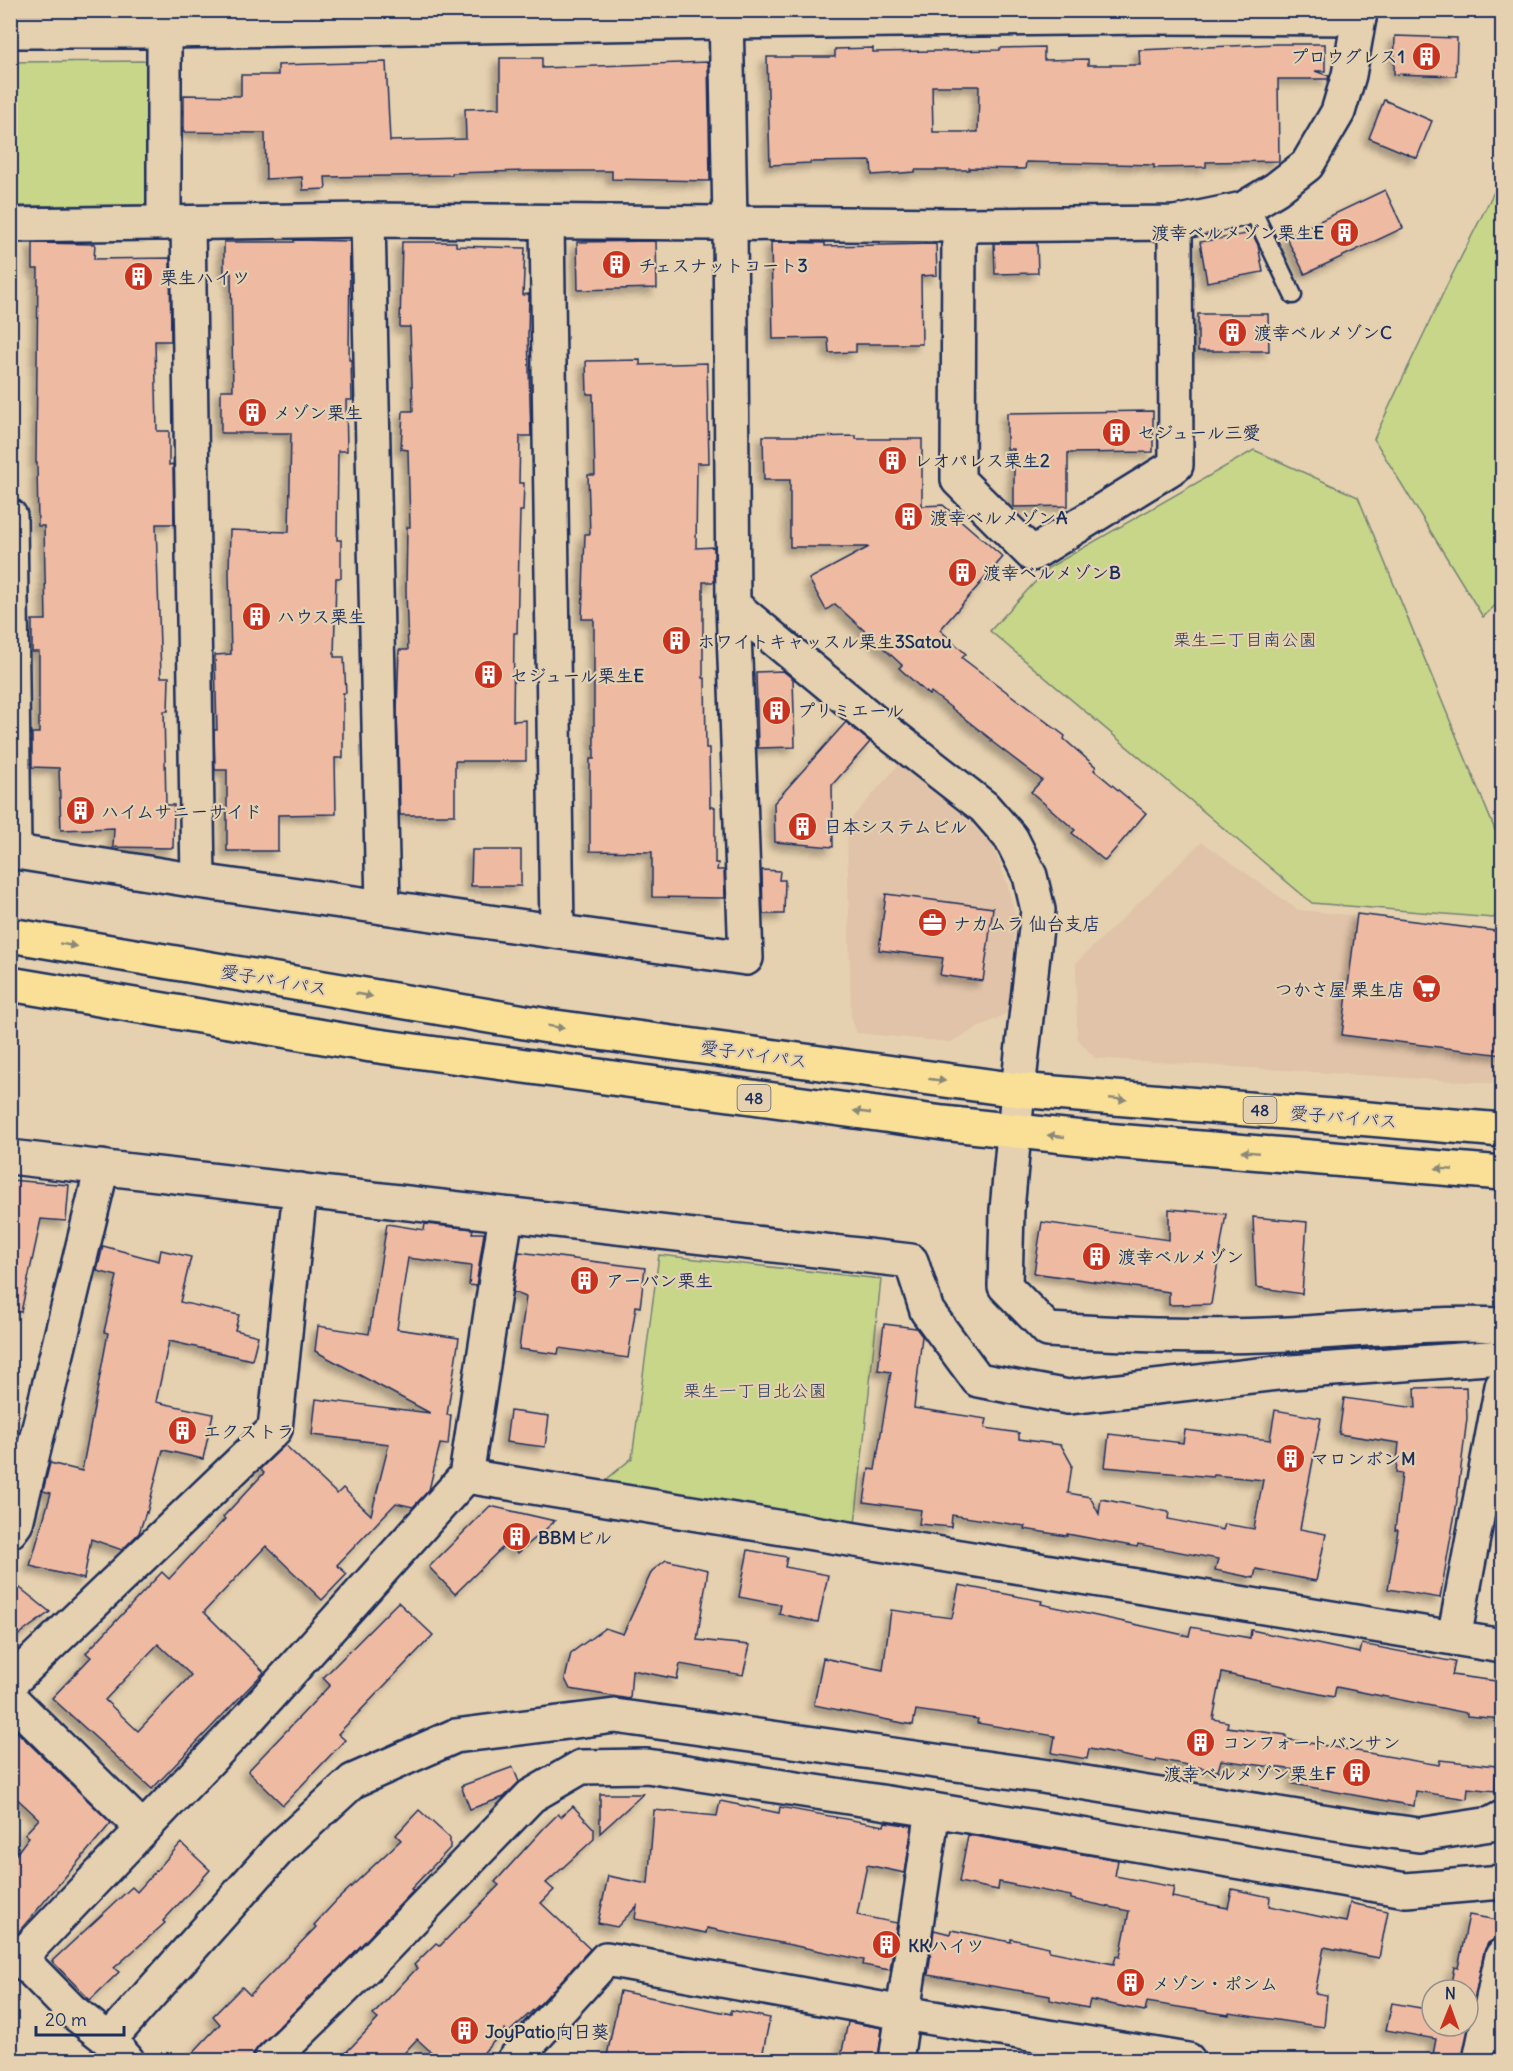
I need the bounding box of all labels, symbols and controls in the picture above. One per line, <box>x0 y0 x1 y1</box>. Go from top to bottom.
building icon: プロウグレス1 <box>1410 40 1442 72</box>
place label: プロウグレス1 <box>1290 45 1405 68</box>
building icon: 渡幸ベルメゾン栗生E <box>1329 216 1361 248</box>
place label: 渡幸ベルメゾン栗生E <box>1151 221 1324 244</box>
building icon: チェスナットコート3 <box>601 249 633 281</box>
place label: チェスナットコート3 <box>638 254 808 277</box>
building icon: 栗生ハイツ <box>123 261 155 293</box>
place label: 栗生ハイツ <box>160 266 250 289</box>
building icon: 渡幸ベルメゾンC <box>1217 316 1249 348</box>
place label: 渡幸ベルメゾンC <box>1254 321 1392 344</box>
building icon: メゾン栗生 <box>236 396 268 428</box>
place label: メゾン栗生 <box>273 401 363 424</box>
building icon: セジュール三愛 <box>1100 416 1132 448</box>
place label: セジュール三愛 <box>1137 421 1260 444</box>
building icon: レオパレス栗生2 <box>877 444 909 476</box>
place label: レオパレス栗生2 <box>914 449 1050 472</box>
building icon: 渡幸ベルメゾンA <box>893 501 925 533</box>
place label: 渡幸ベルメゾンA <box>930 506 1068 529</box>
building icon: 渡幸ベルメゾンB <box>946 556 978 588</box>
place label: 渡幸ベルメゾンB <box>983 561 1121 584</box>
building icon: ハウス栗生 <box>240 600 272 632</box>
place label: ハウス栗生 <box>277 605 366 628</box>
building icon: ホワイトキャッスル栗生3Satou <box>660 625 692 657</box>
park label: 栗生二丁目南公園 <box>1173 628 1317 651</box>
place label: ホワイトキャッスル栗生3Satou <box>697 630 952 653</box>
building icon: セジュール栗生E <box>473 659 505 691</box>
place label: セジュール栗生E <box>510 664 644 687</box>
building icon: プリミエール <box>760 694 792 726</box>
place label: プリミエール <box>797 699 904 722</box>
building icon: ハイムサニーサイド <box>64 795 96 827</box>
place label: ハイムサニーサイド <box>101 800 262 823</box>
building icon: 日本システムビル <box>787 810 819 842</box>
place label: 日本システムビル <box>824 815 967 838</box>
office icon: ナカムラ 仙台支店 <box>916 907 948 939</box>
place label: ナカムラ 仙台支店 <box>953 912 1101 935</box>
one-way arrow <box>59 941 78 950</box>
street label: 愛子バイパス <box>219 959 329 1001</box>
supermarket icon: つかさ屋 栗生店 <box>1410 973 1442 1005</box>
place label: つかさ屋 栗生店 <box>1275 978 1405 1001</box>
one-way arrow <box>355 991 374 1000</box>
one-way arrow <box>547 1023 566 1032</box>
street label: 愛子バイパス <box>699 1035 809 1073</box>
one-way arrow <box>927 1075 946 1084</box>
road number: 48 <box>738 1085 771 1111</box>
one-way arrow <box>1108 1094 1127 1103</box>
road number: 48 <box>1244 1097 1276 1123</box>
street label: 愛子バイパス <box>1289 1101 1399 1133</box>
one-way arrow <box>852 1108 871 1117</box>
one-way arrow <box>1046 1131 1065 1140</box>
one-way arrow <box>1240 1147 1259 1157</box>
one-way arrow <box>1435 1164 1454 1173</box>
building icon: 渡幸ベルメゾン <box>1081 1240 1113 1272</box>
place label: 渡幸ベルメゾン <box>1118 1245 1244 1268</box>
building icon: アーバン栗生 <box>569 1264 601 1296</box>
place label: アーバン栗生 <box>606 1269 713 1292</box>
park label: 栗生一丁目北公園 <box>683 1379 827 1402</box>
building icon: エクストラ <box>166 1415 198 1447</box>
place label: エクストラ <box>203 1420 294 1443</box>
building icon: マロンボンM <box>1274 1442 1306 1474</box>
place label: マロンボンM <box>1311 1447 1416 1470</box>
building icon: BBMビル <box>501 1521 533 1553</box>
place label: BBMビル <box>538 1526 612 1549</box>
building icon: コンフォートバンサン <box>1185 1726 1217 1758</box>
place label: コンフォートバンサン <box>1222 1731 1401 1754</box>
building icon: 渡幸ベルメゾン栗生F <box>1341 1757 1373 1789</box>
place label: 渡幸ベルメゾン栗生F <box>1164 1762 1337 1785</box>
building icon: KKハイツ <box>871 1929 903 1961</box>
place label: KKハイツ <box>908 1934 984 1957</box>
building icon: メゾン・ポンム <box>1115 1967 1147 1999</box>
place label: メゾン・ポンム <box>1152 1972 1278 1995</box>
north arrow <box>1420 1978 1480 2038</box>
text: N <box>1445 1983 1456 2003</box>
scale bar <box>36 1999 124 2037</box>
text: 20 m <box>45 2008 87 2031</box>
building icon: JoyPatio向日葵 <box>448 2015 480 2047</box>
place label: JoyPatio向日葵 <box>485 2020 609 2043</box>

